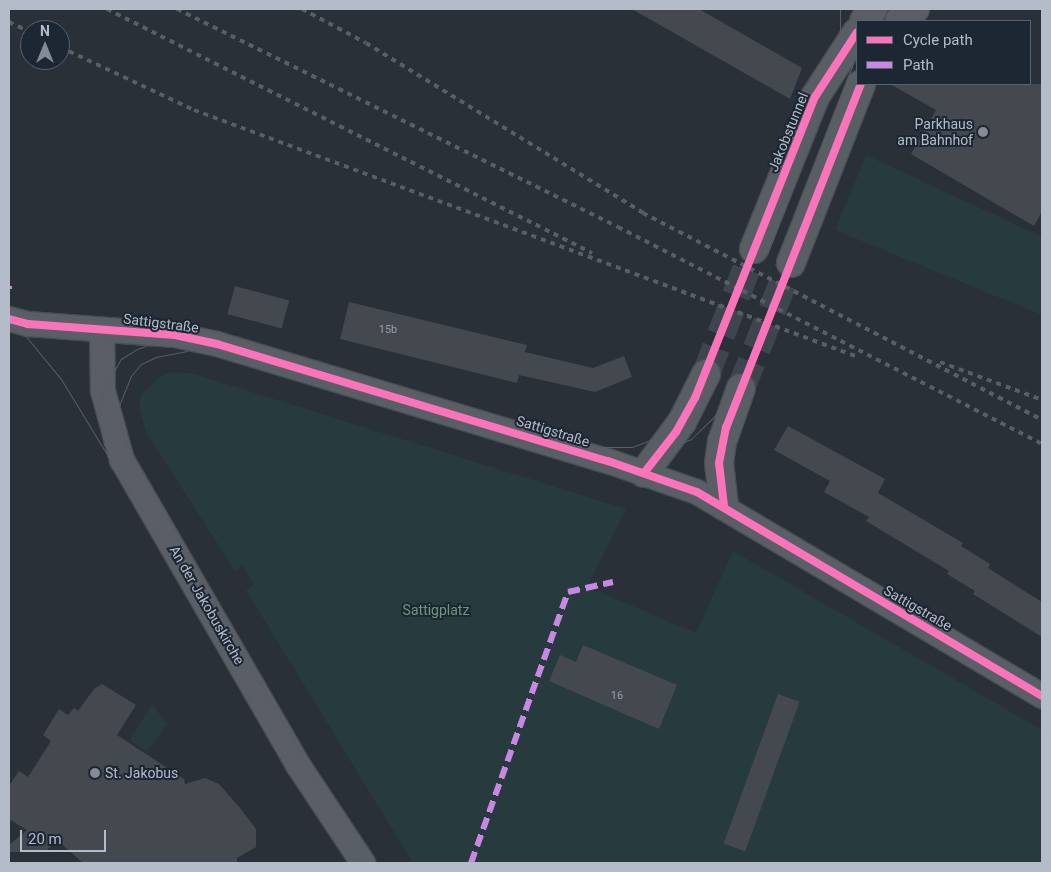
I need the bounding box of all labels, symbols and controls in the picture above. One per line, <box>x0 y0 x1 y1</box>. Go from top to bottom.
north arrow <box>20 20 70 70</box>
legend <box>856 20 1031 85</box>
text: N <box>40 23 50 39</box>
text: Cycle path <box>903 31 973 49</box>
text: Path <box>903 56 934 74</box>
street label: Jakobstunnel <box>764 90 812 174</box>
place label: Parkhaus am Bahnhof <box>897 116 973 148</box>
marker: Parkhaus am Bahnhof <box>977 126 989 138</box>
street label: Sattigstraße <box>122 310 200 336</box>
house number: 15b <box>379 323 397 337</box>
street label: Sattigstraße <box>514 412 592 450</box>
street label: An der Jakobuskirche <box>166 542 248 668</box>
street label: Sattigstraße <box>881 582 955 634</box>
park label: Sattigplatz <box>403 602 469 618</box>
house number: 16 <box>611 689 623 703</box>
place label: St. Jakobus <box>105 765 178 781</box>
marker: St. Jakobus <box>89 767 101 779</box>
scale bar <box>22 820 109 852</box>
text: 20 m <box>28 830 62 848</box>

